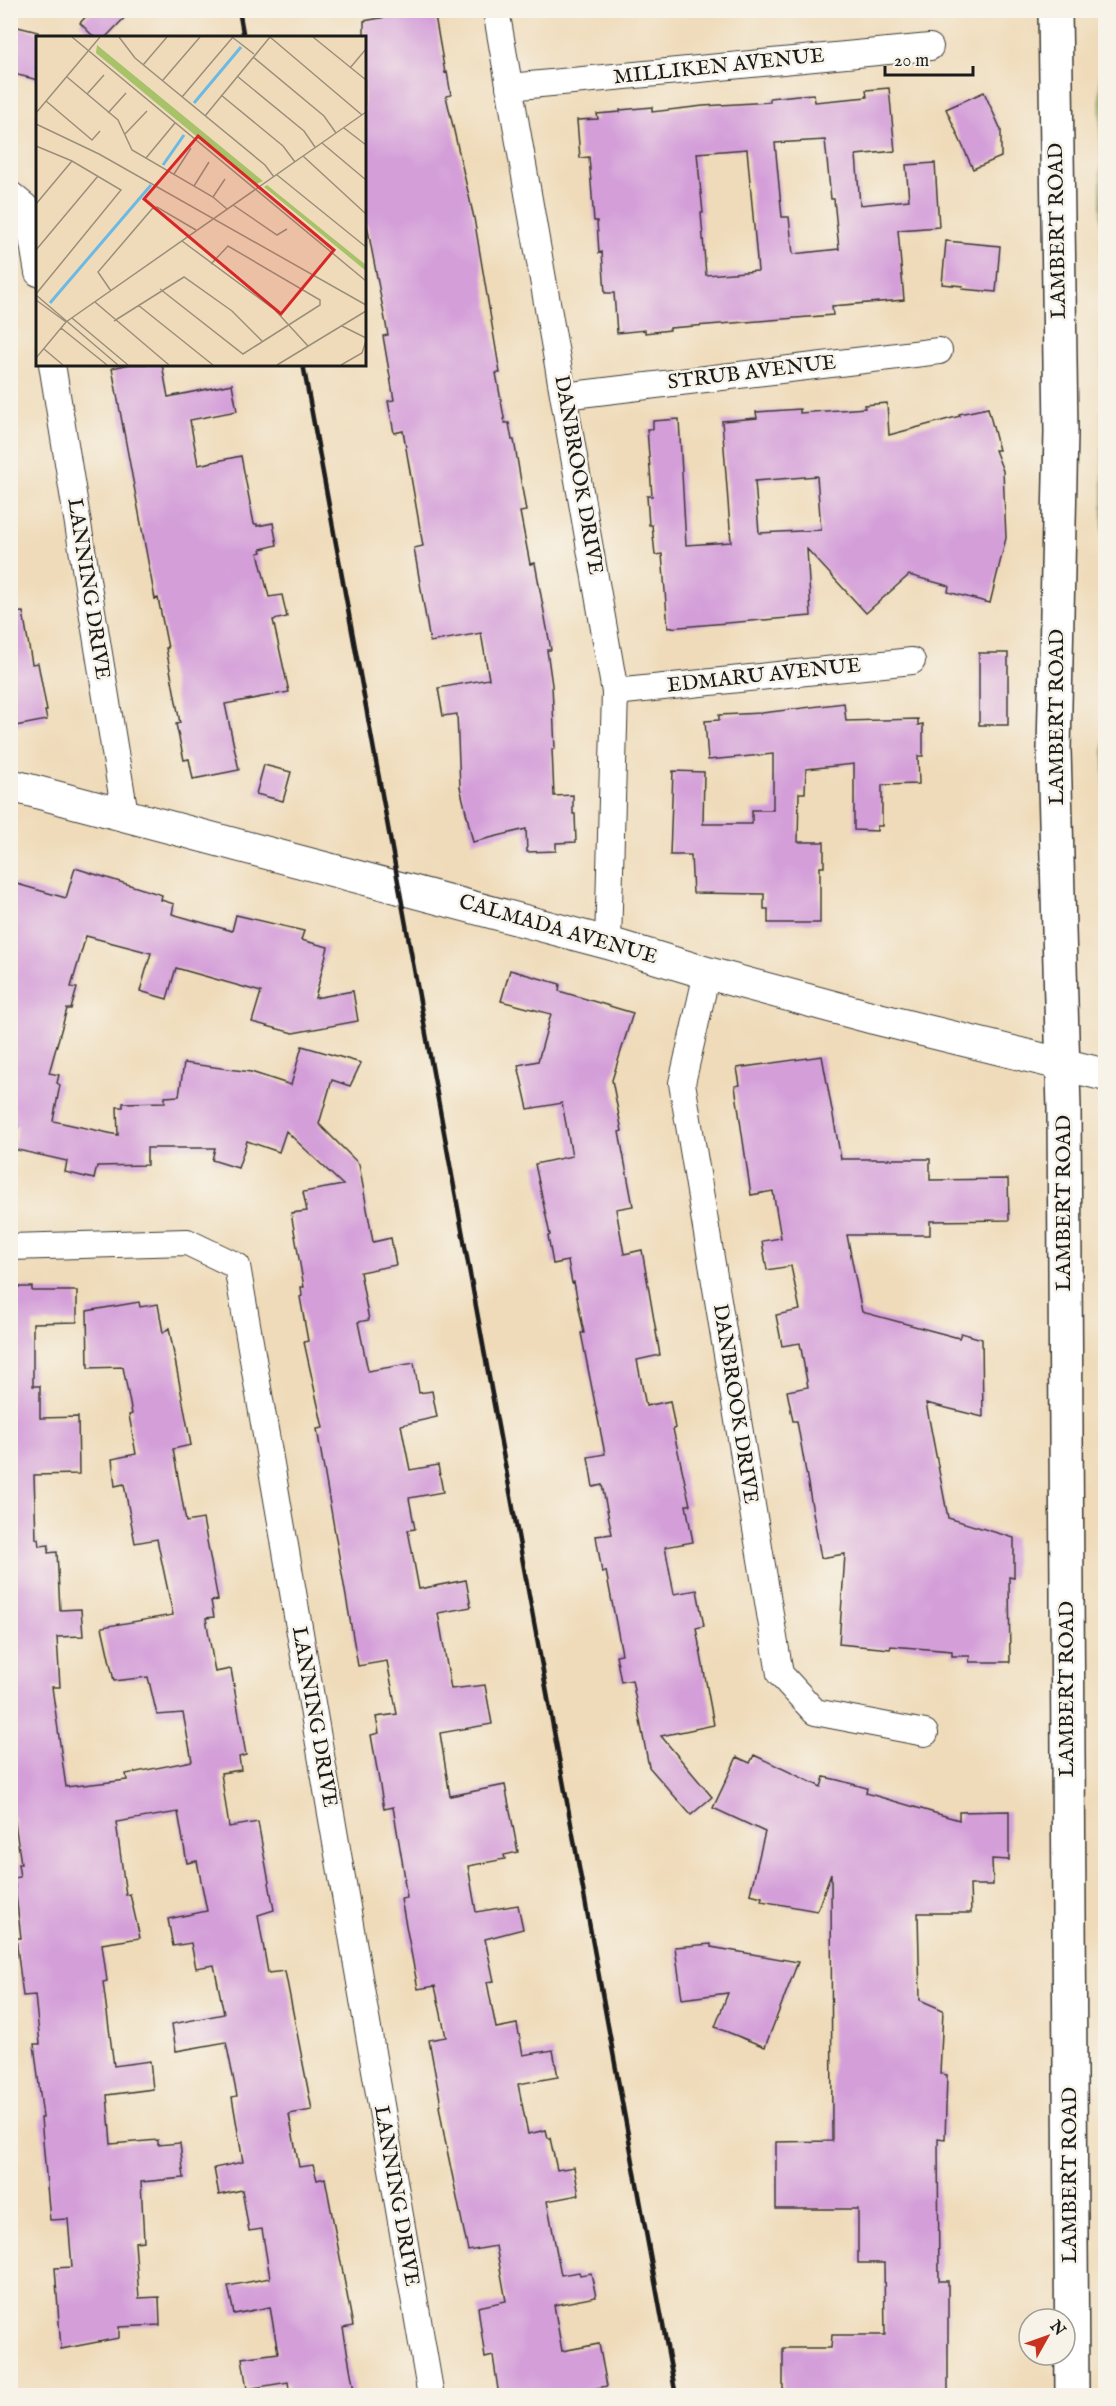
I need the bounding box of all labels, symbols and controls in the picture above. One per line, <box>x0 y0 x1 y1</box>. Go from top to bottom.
inset map <box>36 36 366 366</box>
scale bar <box>885 39 974 77</box>
street label: MILLIKEN AVENUE <box>612 42 826 92</box>
text: 20 m <box>894 50 929 73</box>
street label: LAMBERT ROAD <box>1043 143 1073 319</box>
street label: STRUB AVENUE <box>666 349 838 397</box>
street label: DANBROOK DRIVE <box>547 373 609 577</box>
street label: LANNING DRIVE <box>60 496 116 682</box>
street label: LAMBERT ROAD <box>1044 629 1071 805</box>
street label: EDMARU AVENUE <box>666 652 862 700</box>
street label: CALMADA AVENUE <box>456 889 660 971</box>
street label: LAMBERT ROAD <box>1051 1115 1078 1291</box>
street label: DANBROOK DRIVE <box>706 1302 764 1506</box>
street label: LAMBERT ROAD <box>1054 1601 1081 1777</box>
street label: LANNING DRIVE <box>285 1624 343 1810</box>
street label: LAMBERT ROAD <box>1057 2087 1084 2263</box>
street label: LANNING DRIVE <box>367 2103 425 2289</box>
north arrow <box>1017 2307 1077 2367</box>
text: N <box>1044 2316 1069 2340</box>

